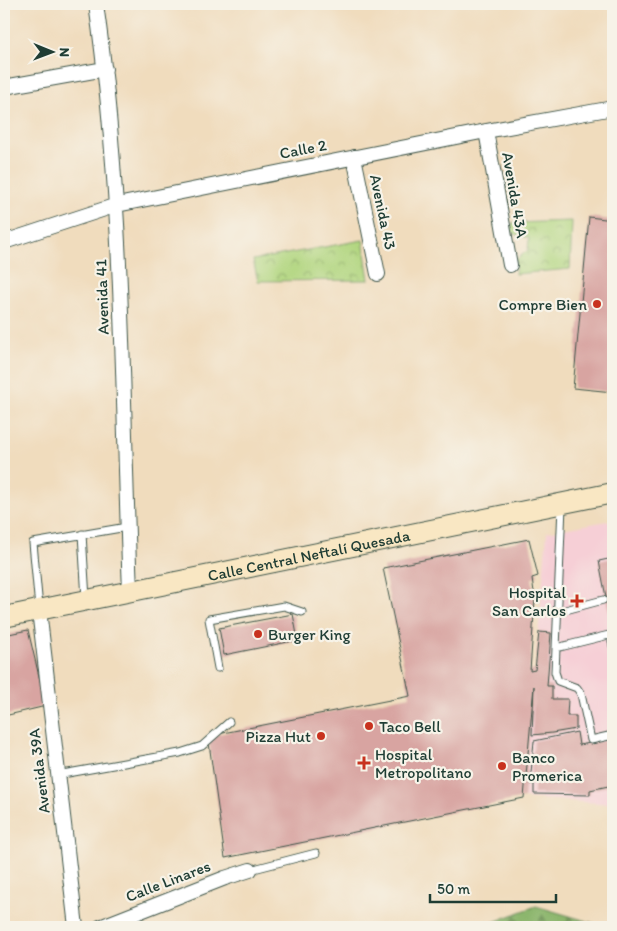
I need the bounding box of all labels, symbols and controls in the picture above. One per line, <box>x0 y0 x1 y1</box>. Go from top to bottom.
north arrow <box>28 28 78 78</box>
text: N <box>56 47 73 57</box>
street label: Calle 2 <box>278 135 329 163</box>
street label: Avenida 43A <box>498 151 532 239</box>
street label: Avenida 43 <box>366 173 400 252</box>
street label: Avenida 41 <box>91 258 113 335</box>
place label: Compre Bien <box>499 295 587 314</box>
marker: Compre Bien <box>591 298 603 310</box>
street label: Calle Central Neftalí Quesada <box>206 525 412 585</box>
place label: Hospital San Carlos <box>492 583 566 620</box>
marker: Hospital San Carlos <box>570 594 584 608</box>
place label: Burger King <box>268 625 352 644</box>
marker: Burger King <box>252 628 264 640</box>
place label: Taco Bell <box>379 717 441 736</box>
marker: Taco Bell <box>363 720 375 732</box>
street label: Avenida 39A <box>24 727 54 815</box>
place label: Pizza Hut <box>246 727 311 746</box>
marker: Pizza Hut <box>315 730 327 742</box>
place label: Hospital Metropolitano <box>375 745 472 782</box>
place label: Banco Promerica <box>512 748 583 785</box>
marker: Hospital Metropolitano <box>357 756 371 770</box>
marker: Banco Promerica <box>496 760 508 772</box>
street label: Calle Linares <box>123 856 213 906</box>
scale bar <box>430 871 556 903</box>
text: 50 m <box>437 880 470 898</box>

